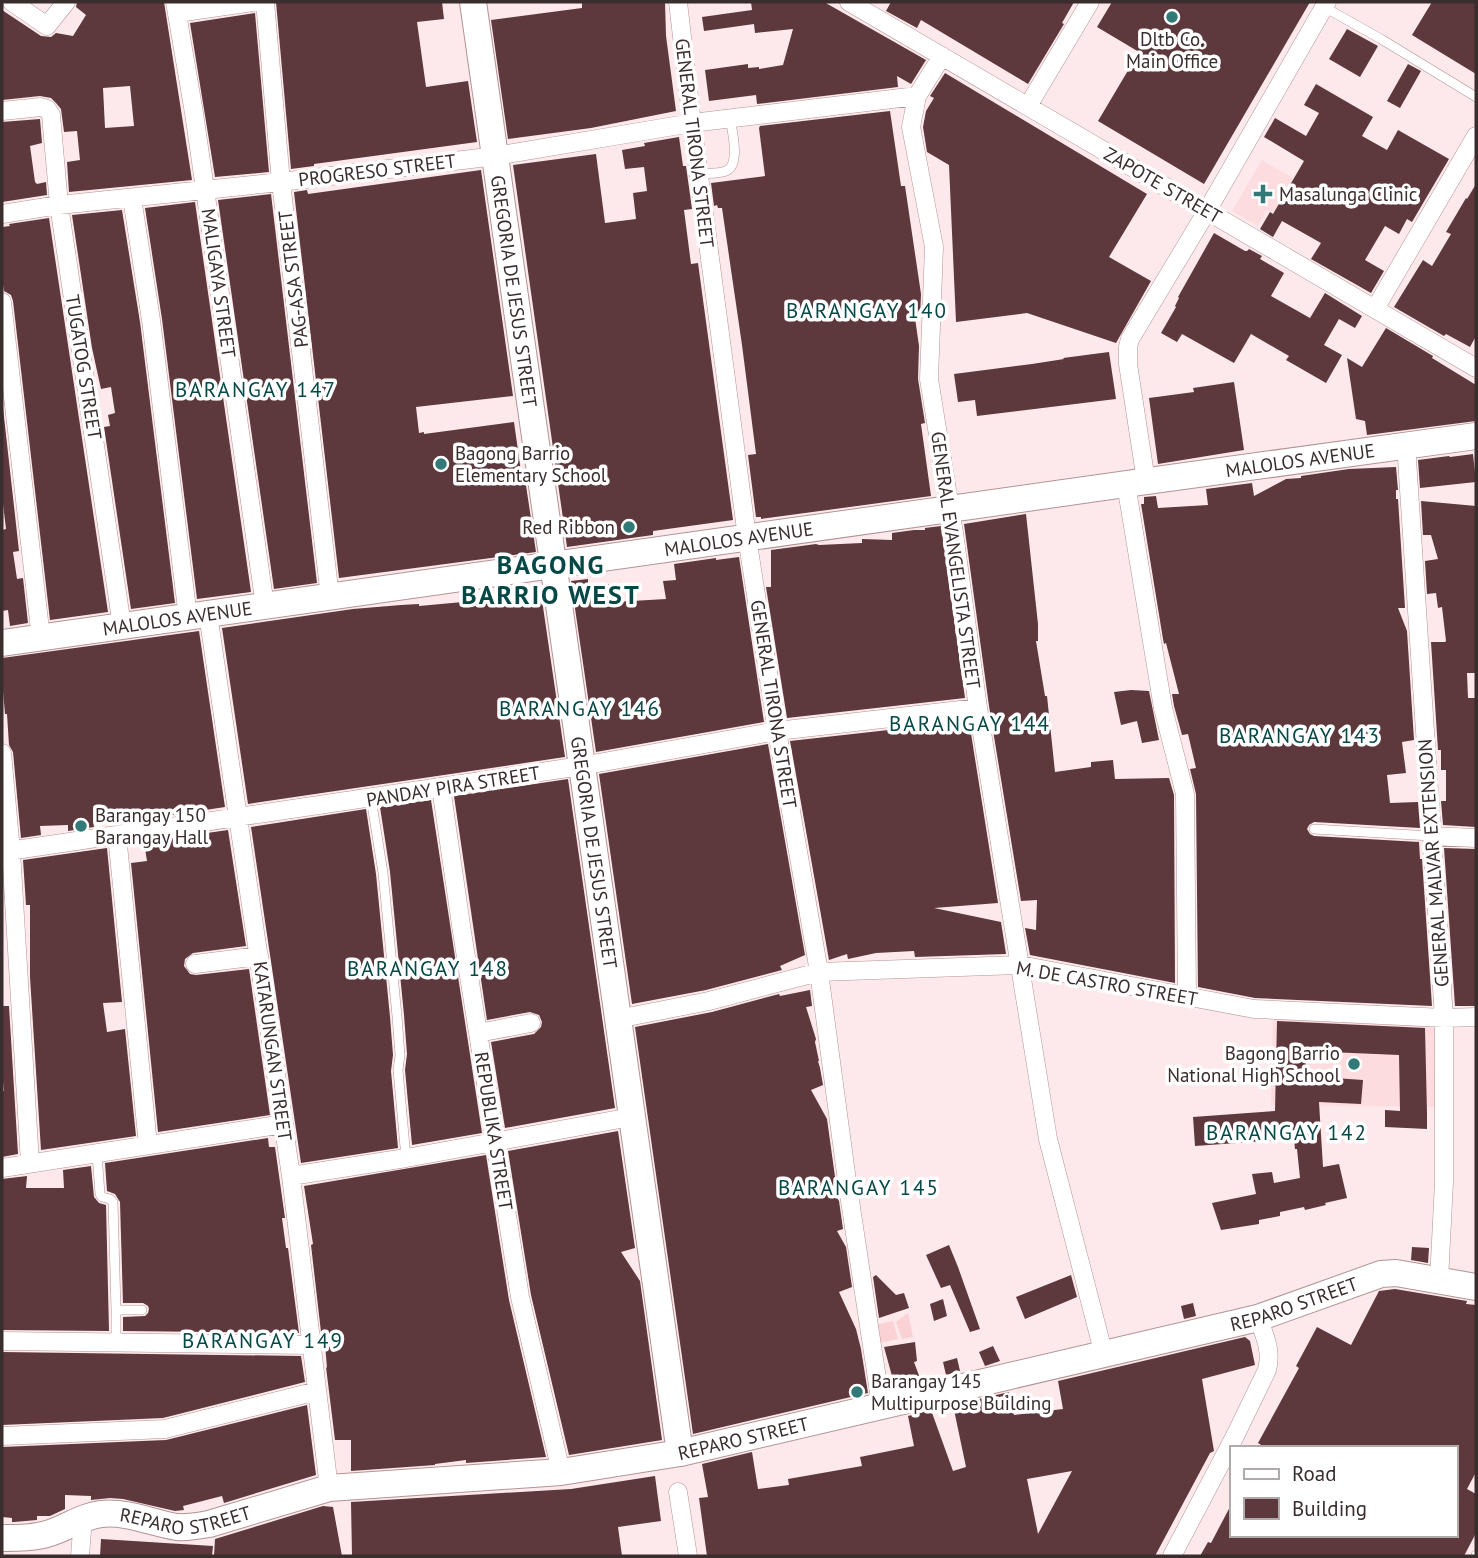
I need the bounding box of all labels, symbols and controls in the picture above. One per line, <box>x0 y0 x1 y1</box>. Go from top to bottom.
marker: Dltb Co. Main Office <box>1164 9 1180 25</box>
place label: Dltb Co. Main Office <box>1126 27 1218 73</box>
street label: GENERAL TIRONA STREET <box>670 37 720 250</box>
street label: ZAPOTE STREET <box>1100 142 1227 229</box>
street label: PROGRESO STREET <box>297 148 457 192</box>
street label: GREGORIA DE JESUS STREET <box>486 174 543 409</box>
place label: Masalunga Clinic <box>1279 182 1417 206</box>
marker: Masalunga Clinic <box>1253 184 1273 204</box>
street label: MALIGAYA STREET <box>197 207 241 360</box>
street label: PAG-ASA STREET <box>273 209 313 349</box>
street label: TUGATOG STREET <box>61 293 107 442</box>
district label: BARANGAY 140 <box>786 297 948 324</box>
district label: BARANGAY 147 <box>175 376 337 403</box>
street label: GENERAL EVANGELISTA STREET <box>926 430 986 691</box>
street label: MALOLOS AVENUE <box>1224 438 1376 482</box>
place label: Bagong Barrio Elementary School <box>455 441 607 487</box>
marker: Bagong Barrio Elementary School <box>433 456 449 472</box>
place label: Red Ribbon <box>522 515 615 539</box>
street label: MALOLOS AVENUE <box>662 516 815 561</box>
marker: Red Ribbon <box>621 519 637 535</box>
district label: BAGONG BARRIO WEST <box>461 548 641 611</box>
street label: MALOLOS AVENUE <box>101 596 253 641</box>
street label: GENERAL TIRONA STREET <box>746 598 802 810</box>
district label: BARANGAY 146 <box>499 695 661 722</box>
district label: BARANGAY 144 <box>889 710 1051 737</box>
district label: BARANGAY 143 <box>1219 722 1381 749</box>
street label: GREGORIA DE JESUS STREET <box>566 735 623 970</box>
street label: GENERAL MALVAR EXTENSION <box>1412 738 1454 988</box>
street label: PANDAY PIRA STREET <box>364 760 542 812</box>
place label: Barangay 150 Barangay Hall <box>95 803 208 849</box>
marker: Barangay 150 Barangay Hall <box>73 818 89 834</box>
district label: BARANGAY 148 <box>347 955 509 982</box>
street label: M. DE CASTRO STREET <box>1014 955 1200 1011</box>
street label: KATARUNGAN STREET <box>249 960 298 1143</box>
place label: Bagong Barrio National High School <box>1167 1041 1340 1087</box>
street label: REPUBLIKA STREET <box>470 1050 518 1212</box>
marker: Bagong Barrio National High School <box>1346 1056 1362 1072</box>
district label: BARANGAY 142 <box>1206 1119 1368 1146</box>
district label: BARANGAY 145 <box>778 1174 940 1201</box>
street label: REPARO STREET <box>1228 1271 1361 1336</box>
district label: BARANGAY 149 <box>182 1327 344 1354</box>
place label: Barangay 145 Multipurpose Building <box>871 1369 1051 1415</box>
marker: Barangay 145 Multipurpose Building <box>849 1384 865 1400</box>
street label: REPARO STREET <box>675 1411 811 1465</box>
legend <box>1230 1446 1457 1537</box>
text: Road <box>1292 1460 1336 1487</box>
text: Building <box>1292 1495 1367 1522</box>
street label: REPARO STREET <box>118 1500 254 1540</box>

